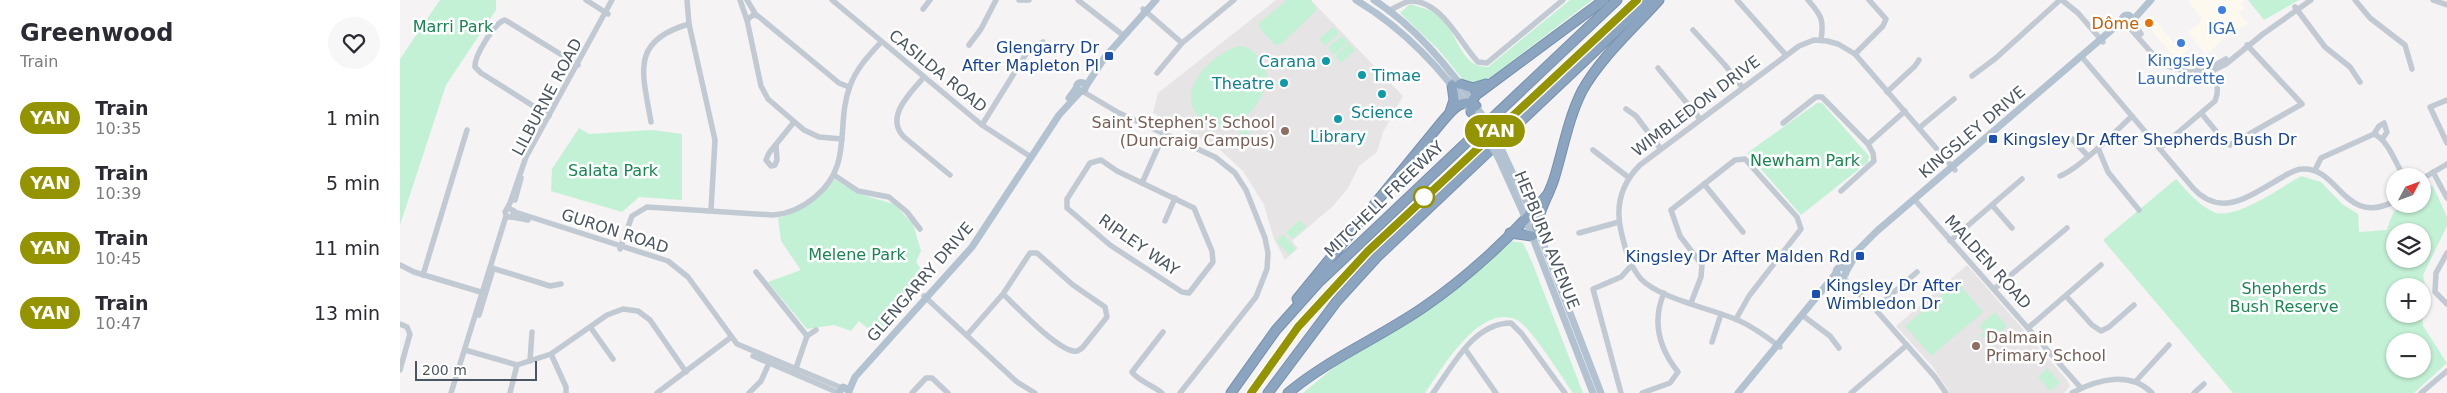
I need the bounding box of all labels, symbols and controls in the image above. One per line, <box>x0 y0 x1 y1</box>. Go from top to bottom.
marker: IGA <box>2216 4 2228 16</box>
place label: Dôme <box>2091 14 2139 33</box>
button: heart <box>328 17 380 69</box>
park label: Marri Park <box>413 17 494 36</box>
marker: Dôme <box>2143 17 2155 29</box>
text: Greenwood <box>20 19 174 47</box>
place label: IGA <box>2208 19 2236 38</box>
street label: CASILDA ROAD <box>885 26 991 116</box>
street label: LILBURNE ROAD <box>508 35 586 159</box>
marker: Kingsley Laundrette <box>2175 37 2187 49</box>
place label: Glengarry Dr After Mapleton Pl <box>962 38 1099 75</box>
marker: Glengarry Dr After Mapleton Pl <box>1103 50 1115 62</box>
place label: Kingsley Laundrette <box>2137 51 2225 88</box>
text: Train <box>20 52 58 71</box>
place label: Carana <box>1259 52 1316 71</box>
street label: WIMBLEDON DRIVE <box>1628 52 1764 160</box>
marker: Carana <box>1320 55 1332 67</box>
place label: Timae <box>1371 66 1421 85</box>
marker: Timae <box>1356 69 1368 81</box>
place label: Theatre <box>1211 74 1274 93</box>
marker: Theatre <box>1278 77 1290 89</box>
street label: KINGSLEY DRIVE <box>1915 82 2029 182</box>
marker: Science <box>1376 88 1388 100</box>
text: Train <box>95 97 148 119</box>
place label: Science <box>1351 103 1413 122</box>
text: YAN <box>30 107 70 128</box>
text: 1 min <box>326 107 380 129</box>
place label: Saint Stephen's School (Duncraig Campus) <box>1092 113 1275 150</box>
marker: Library <box>1332 113 1344 125</box>
line badge: YAN <box>1466 115 1524 147</box>
text: 10:35 <box>95 119 141 138</box>
text: YAN <box>1475 120 1515 141</box>
marker: Saint Stephen's School (Duncraig Campus) <box>1279 125 1291 137</box>
place label: Library <box>1310 127 1366 146</box>
place label: Kingsley Dr After Shepherds Bush Dr <box>2003 130 2297 149</box>
marker: Kingsley Dr After Shepherds Bush Dr <box>1987 133 1999 145</box>
street label: MITCHELL FREEWAY <box>1320 137 1448 261</box>
park label: Newham Park <box>1750 151 1861 170</box>
park label: Salata Park <box>568 161 659 180</box>
text: Train <box>95 162 148 184</box>
street label: HEPBURN AVENUE <box>1511 168 1583 312</box>
north arrow <box>2386 168 2431 212</box>
map controls <box>2386 168 2431 378</box>
text: YAN <box>30 172 70 193</box>
text: 5 min <box>326 172 380 194</box>
text: 10:39 <box>95 184 141 203</box>
unlabelled marker <box>1413 186 1435 208</box>
street label: GURON ROAD <box>559 205 671 257</box>
street label: RIPLEY WAY <box>1095 210 1183 280</box>
street label: MALDEN ROAD <box>1941 211 2035 313</box>
street label: GLENGARRY DRIVE <box>863 218 977 346</box>
button: layers <box>2386 223 2431 268</box>
text: Train <box>95 227 148 249</box>
text: YAN <box>30 237 70 258</box>
text: 11 min <box>314 237 380 259</box>
park label: Melene Park <box>808 245 907 264</box>
place label: Kingsley Dr After Malden Rd <box>1626 247 1850 266</box>
text: 10:45 <box>95 249 141 268</box>
marker: Kingsley Dr After Malden Rd <box>1854 250 1866 262</box>
place label: Kingsley Dr After Wimbledon Dr <box>1826 276 1961 313</box>
button: + <box>2386 278 2431 323</box>
park label: Shepherds Bush Reserve <box>2230 279 2339 316</box>
marker: Kingsley Dr After Wimbledon Dr <box>1810 288 1822 300</box>
text: Train <box>95 292 148 314</box>
text: YAN <box>30 302 70 323</box>
text: 13 min <box>314 302 380 324</box>
text: 10:47 <box>95 314 141 333</box>
place label: Dalmain Primary School <box>1986 328 2106 365</box>
button: − <box>2386 333 2431 378</box>
marker: Dalmain Primary School <box>1970 340 1982 352</box>
scale bar <box>415 358 538 381</box>
text: 200 m <box>422 362 467 378</box>

